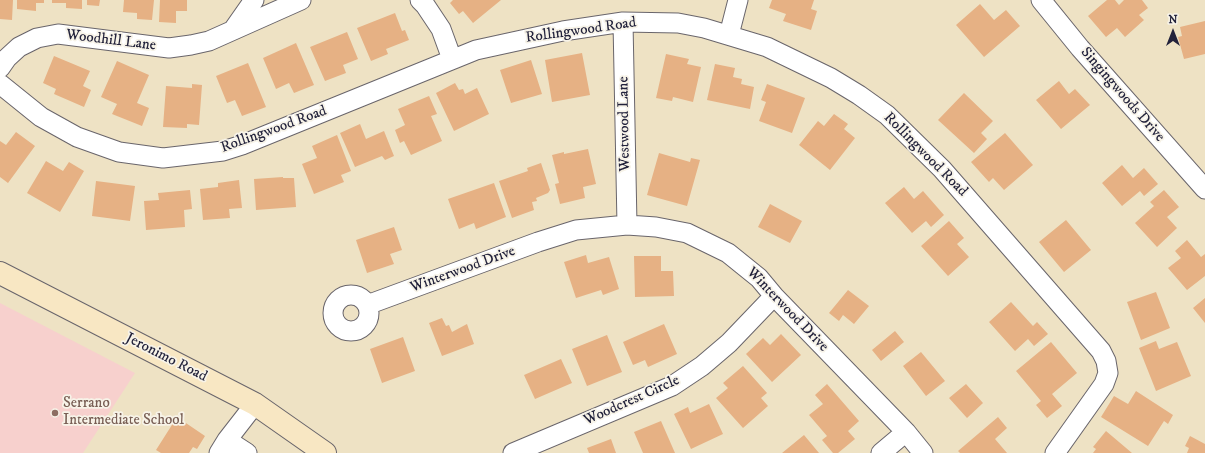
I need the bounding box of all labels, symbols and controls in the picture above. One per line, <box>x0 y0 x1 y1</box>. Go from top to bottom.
north arrow <box>1153 12 1193 52</box>
text: N <box>1168 13 1178 27</box>
street label: Rollingwood Road <box>525 14 637 48</box>
street label: Woodhill Lane <box>65 27 157 55</box>
street label: Singingwoods Drive <box>1076 44 1168 146</box>
street label: Westwood Lane <box>615 76 635 172</box>
street label: Rollingwood Road <box>219 102 329 158</box>
street label: Rollingwood Road <box>879 109 971 201</box>
street label: Winterwood Drive <box>408 243 518 297</box>
street label: Winterwood Drive <box>742 264 832 356</box>
street label: Jeronimo Road <box>122 330 210 386</box>
street label: Woodcrest Circle <box>581 372 683 430</box>
place label: Serrano Intermediate School <box>63 395 184 430</box>
marker: Serrano Intermediate School <box>50 408 60 418</box>

